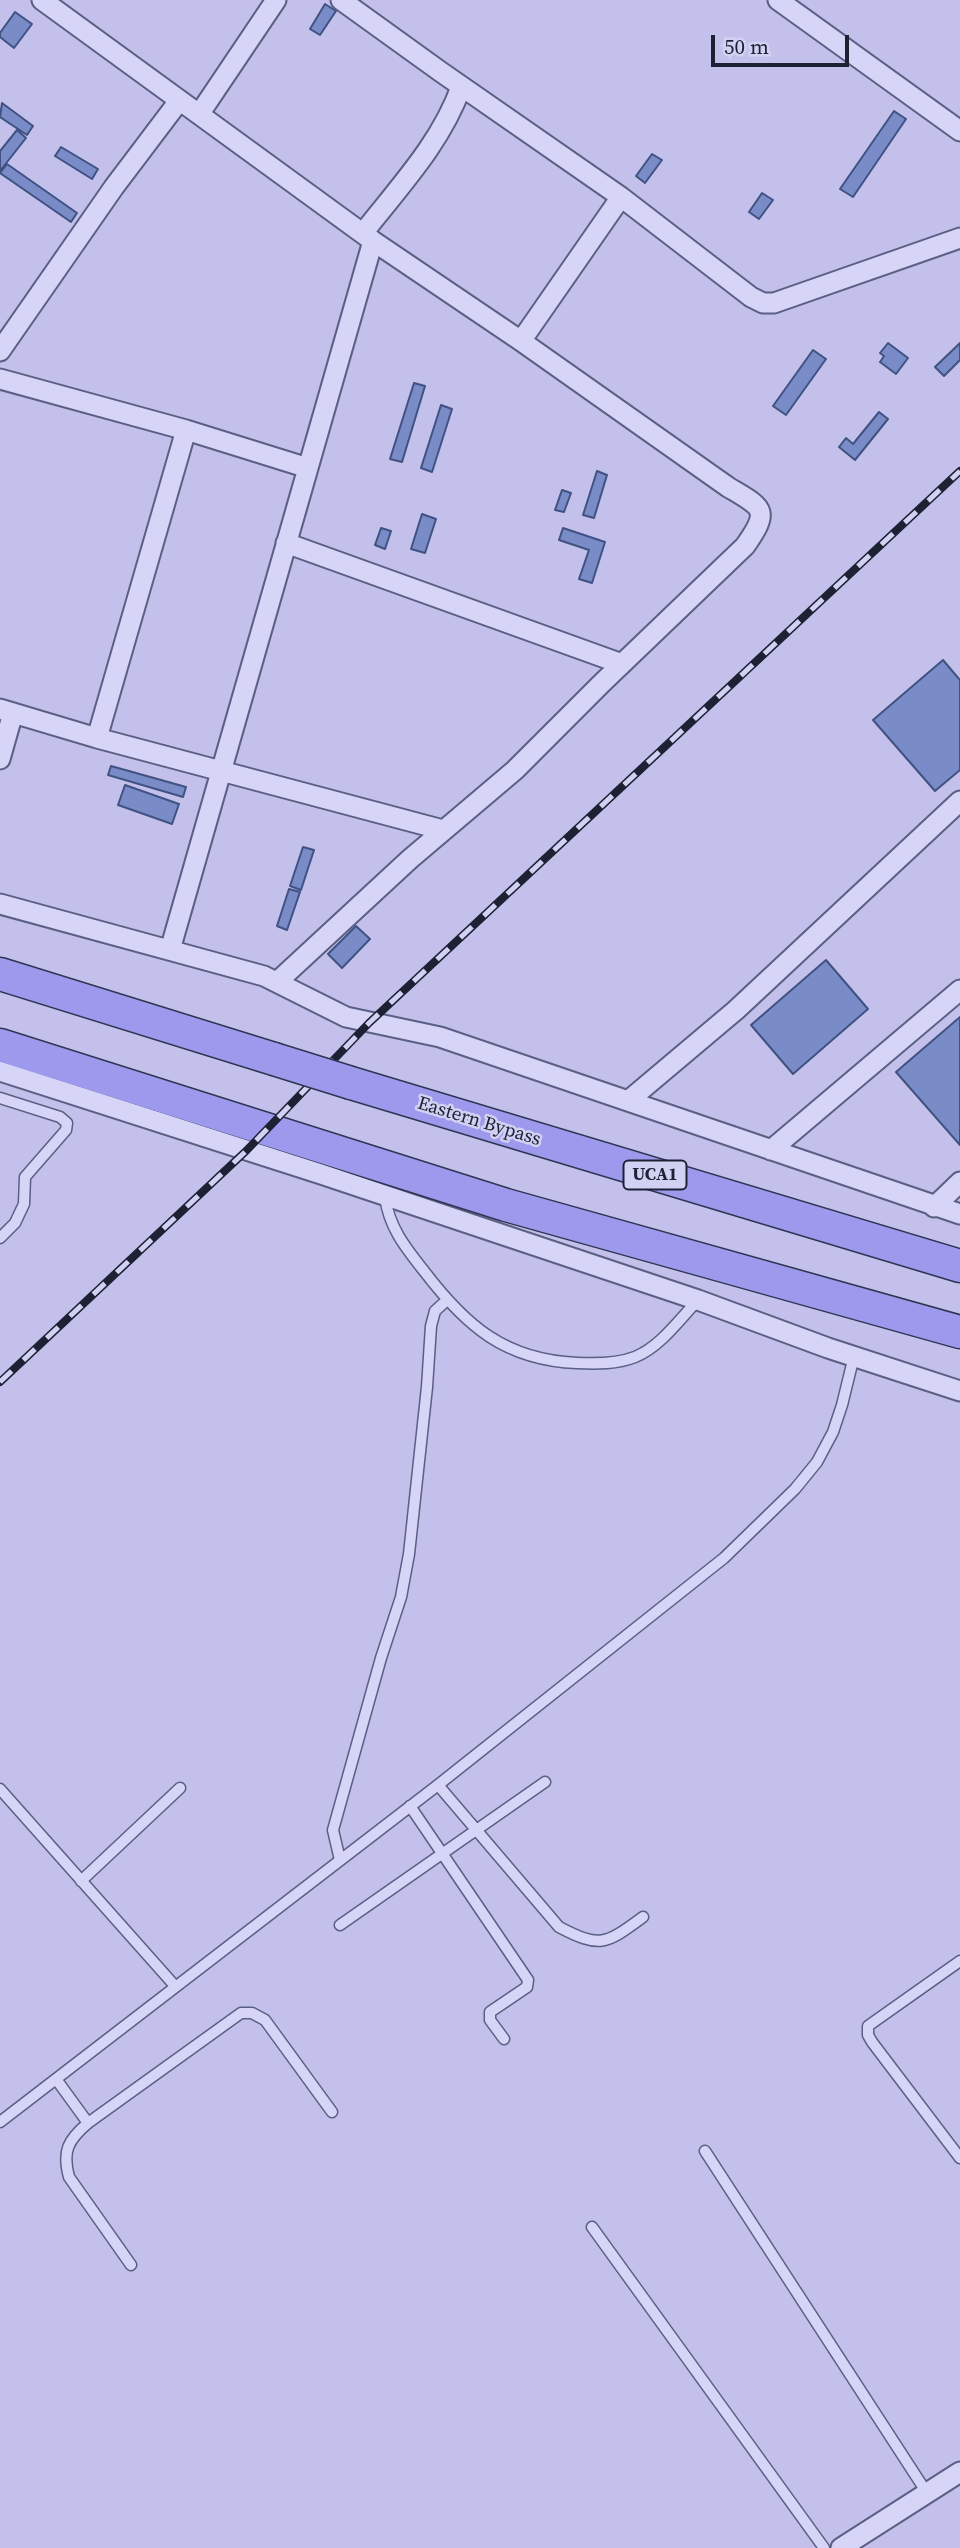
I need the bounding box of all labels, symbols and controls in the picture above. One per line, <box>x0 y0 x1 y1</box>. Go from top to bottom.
scale bar <box>715 21 853 65</box>
text: 50 m <box>724 32 769 61</box>
street label: Eastern Bypass <box>414 1092 544 1152</box>
road number: UCA1 <box>624 1160 686 1190</box>

